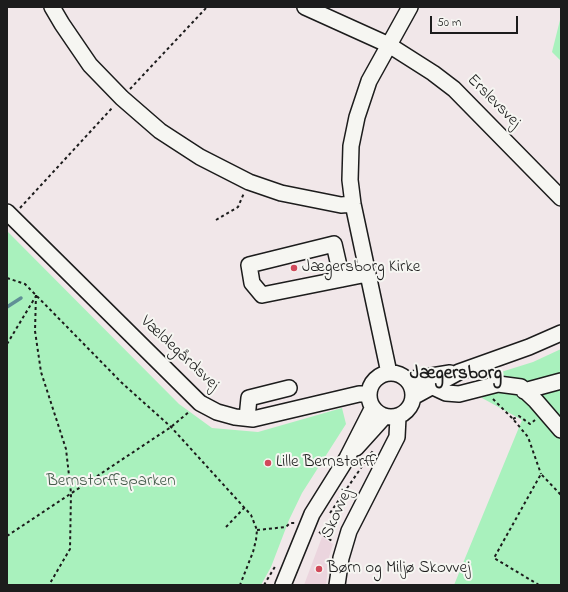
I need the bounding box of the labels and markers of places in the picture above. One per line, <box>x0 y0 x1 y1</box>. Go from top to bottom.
place label: Jægersborg Kirke <box>302 258 420 278</box>
marker: Jægersborg Kirke <box>289 263 299 273</box>
place label: Lille Bernstorff <box>276 453 376 473</box>
marker: Lille Bernstorff <box>263 458 273 468</box>
place label: Børn og Miljø Skovvej <box>327 559 470 579</box>
marker: Børn og Miljø Skovvej <box>314 564 324 574</box>

